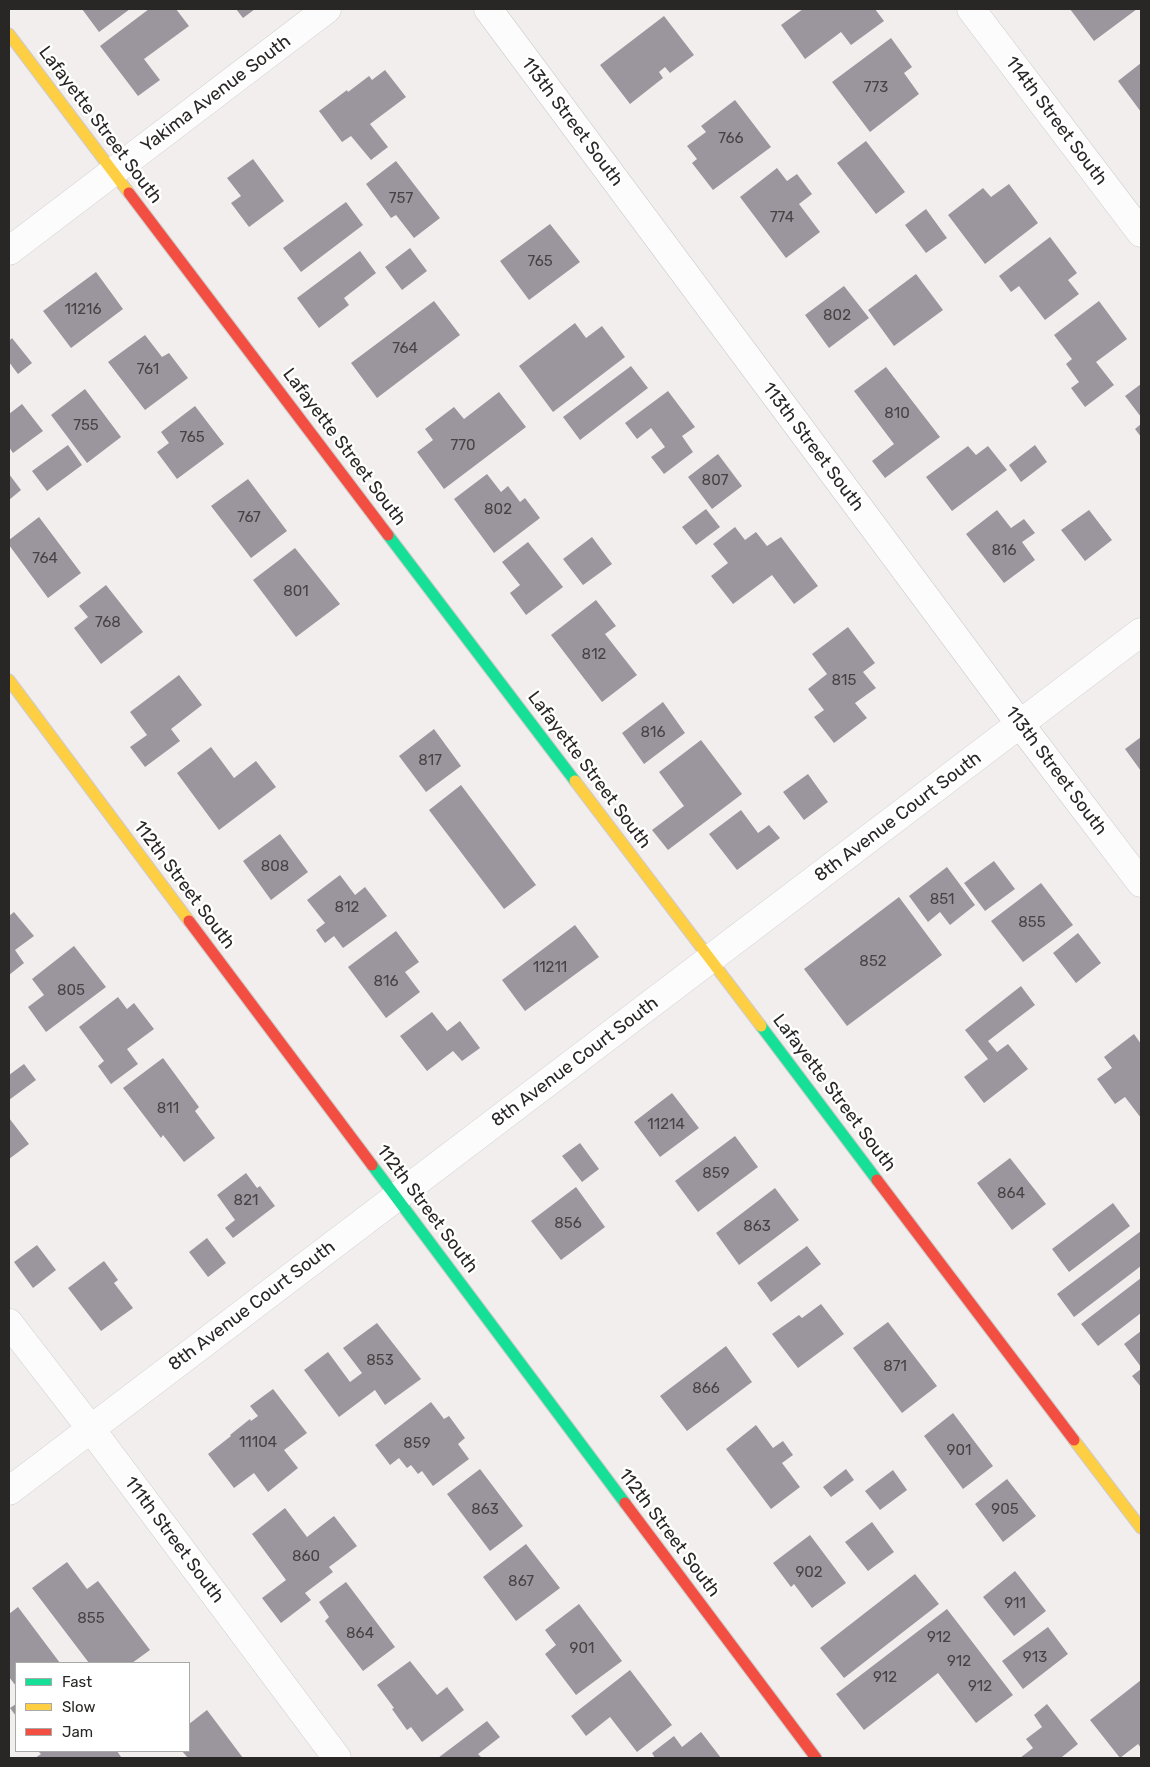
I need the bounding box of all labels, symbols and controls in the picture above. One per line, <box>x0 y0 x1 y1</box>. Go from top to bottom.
street label: Yakima Avenue South <box>137 31 295 157</box>
street label: Lafayette Street South <box>34 42 166 208</box>
street label: 114th Street South <box>1000 52 1112 190</box>
street label: 113th Street South <box>517 53 627 191</box>
house number: 773 <box>864 79 888 97</box>
house number: 766 <box>718 130 744 148</box>
house number: 757 <box>389 190 413 208</box>
house number: 774 <box>770 209 794 227</box>
house number: 765 <box>527 253 553 271</box>
house number: 11216 <box>64 301 102 319</box>
house number: 802 <box>823 307 851 325</box>
house number: 764 <box>392 340 418 358</box>
house number: 761 <box>137 361 159 379</box>
street label: Lafayette Street South <box>278 364 410 530</box>
street label: 113th Street South <box>758 378 868 516</box>
house number: 810 <box>884 405 910 423</box>
house number: 755 <box>73 417 99 435</box>
house number: 765 <box>179 429 205 447</box>
house number: 770 <box>451 437 475 455</box>
house number: 807 <box>702 472 728 490</box>
house number: 802 <box>484 501 512 519</box>
house number: 767 <box>237 509 261 527</box>
house number: 816 <box>991 542 1017 560</box>
house number: 764 <box>32 550 58 568</box>
house number: 801 <box>283 583 309 601</box>
house number: 768 <box>95 614 121 632</box>
house number: 812 <box>582 646 606 664</box>
house number: 815 <box>832 672 856 690</box>
street label: Lafayette Street South <box>523 687 655 853</box>
street label: 113th Street South <box>1001 702 1111 840</box>
house number: 816 <box>640 724 666 742</box>
street label: 8th Avenue Court South <box>810 747 986 887</box>
house number: 817 <box>418 752 442 770</box>
street label: 112th Street South <box>129 817 239 953</box>
house number: 808 <box>261 858 289 876</box>
house number: 851 <box>930 891 954 909</box>
house number: 812 <box>335 899 359 917</box>
house number: 855 <box>1018 914 1046 932</box>
house number: 852 <box>859 953 887 971</box>
house number: 11211 <box>533 959 567 977</box>
house number: 816 <box>373 973 399 991</box>
house number: 805 <box>57 982 85 1000</box>
street label: 8th Avenue Court South <box>487 992 663 1132</box>
street label: Lafayette Street South <box>768 1010 900 1176</box>
house number: 811 <box>157 1100 179 1118</box>
house number: 11214 <box>647 1116 685 1134</box>
street label: 112th Street South <box>372 1141 482 1277</box>
house number: 859 <box>702 1165 730 1183</box>
house number: 864 <box>997 1185 1025 1203</box>
house number: 821 <box>234 1192 258 1210</box>
house number: 856 <box>554 1215 582 1233</box>
house number: 863 <box>743 1218 771 1236</box>
street label: 8th Avenue Court South <box>164 1236 340 1376</box>
house number: 853 <box>366 1352 394 1370</box>
house number: 871 <box>883 1358 907 1376</box>
house number: 866 <box>692 1380 720 1398</box>
house number: 11104 <box>239 1434 277 1452</box>
house number: 859 <box>403 1435 431 1453</box>
house number: 901 <box>947 1442 971 1460</box>
street label: 112th Street South <box>614 1465 724 1601</box>
street label: 111th Street South <box>120 1473 228 1607</box>
house number: 863 <box>471 1501 499 1519</box>
house number: 905 <box>991 1501 1019 1519</box>
house number: 860 <box>292 1548 320 1566</box>
house number: 902 <box>795 1564 823 1582</box>
house number: 867 <box>508 1573 534 1591</box>
house number: 911 <box>1004 1595 1026 1613</box>
house number: 855 <box>77 1610 105 1628</box>
house number: 864 <box>346 1625 374 1643</box>
house number: 912 <box>927 1629 951 1647</box>
house number: 901 <box>570 1640 594 1658</box>
house number: 913 <box>1023 1649 1047 1667</box>
house number: 912 <box>947 1653 971 1671</box>
legend <box>15 1662 190 1752</box>
house number: 912 <box>873 1669 897 1687</box>
text: Fast <box>62 1673 92 1691</box>
house number: 912 <box>968 1678 992 1696</box>
text: Slow <box>62 1698 95 1716</box>
text: Jam <box>62 1723 93 1741</box>

